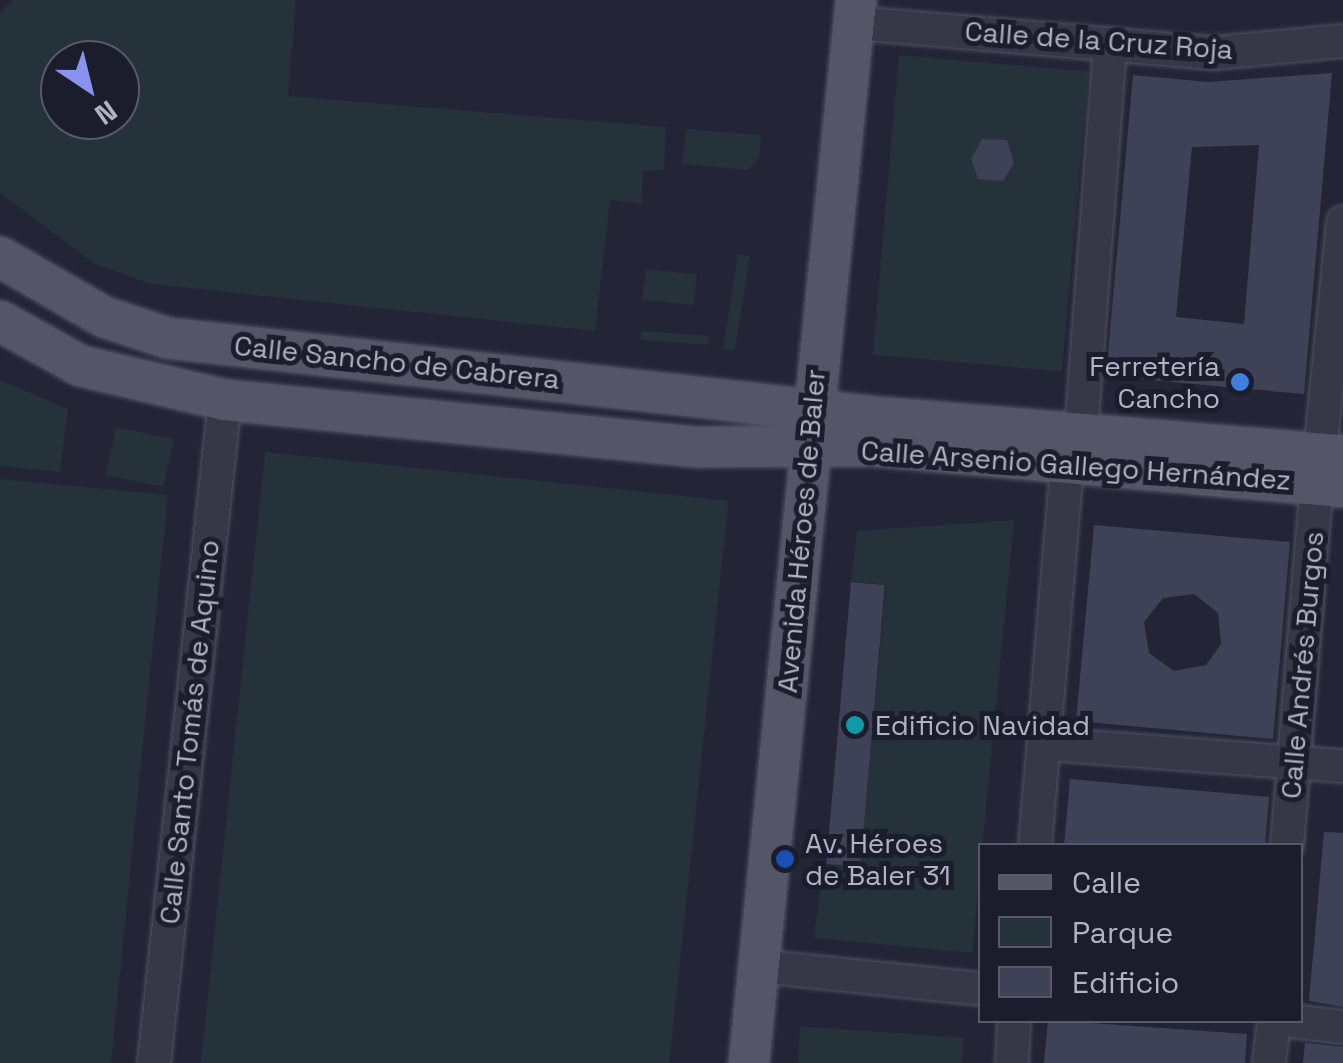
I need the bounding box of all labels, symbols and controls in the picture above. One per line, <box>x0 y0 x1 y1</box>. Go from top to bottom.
street label: Calle de la Cruz Roja <box>964 14 1234 66</box>
north arrow <box>40 40 140 140</box>
text: N <box>88 93 124 133</box>
street label: Calle Sancho de Cabrera <box>233 328 561 396</box>
place label: Ferretería Cancho <box>1089 349 1220 415</box>
street label: Avenida Héroes de Baler <box>770 368 832 694</box>
marker: Ferretería Cancho <box>1229 371 1251 393</box>
street label: Calle Arsenio Gallego Hernández <box>860 433 1292 497</box>
street label: Calle Andrés Burgos <box>1274 530 1330 800</box>
street label: Calle Santo Tomás de Aquino <box>152 538 226 926</box>
place label: Edificio Navidad <box>875 708 1090 742</box>
marker: Edificio Navidad <box>844 714 866 736</box>
place label: Av. Héroes de Baler 31 <box>805 826 951 892</box>
legend <box>978 843 1303 1023</box>
marker: Av. Héroes de Baler 31 <box>774 848 796 870</box>
text: Calle <box>1072 863 1141 902</box>
text: Parque <box>1072 913 1173 952</box>
text: Edificio <box>1072 963 1179 1002</box>

